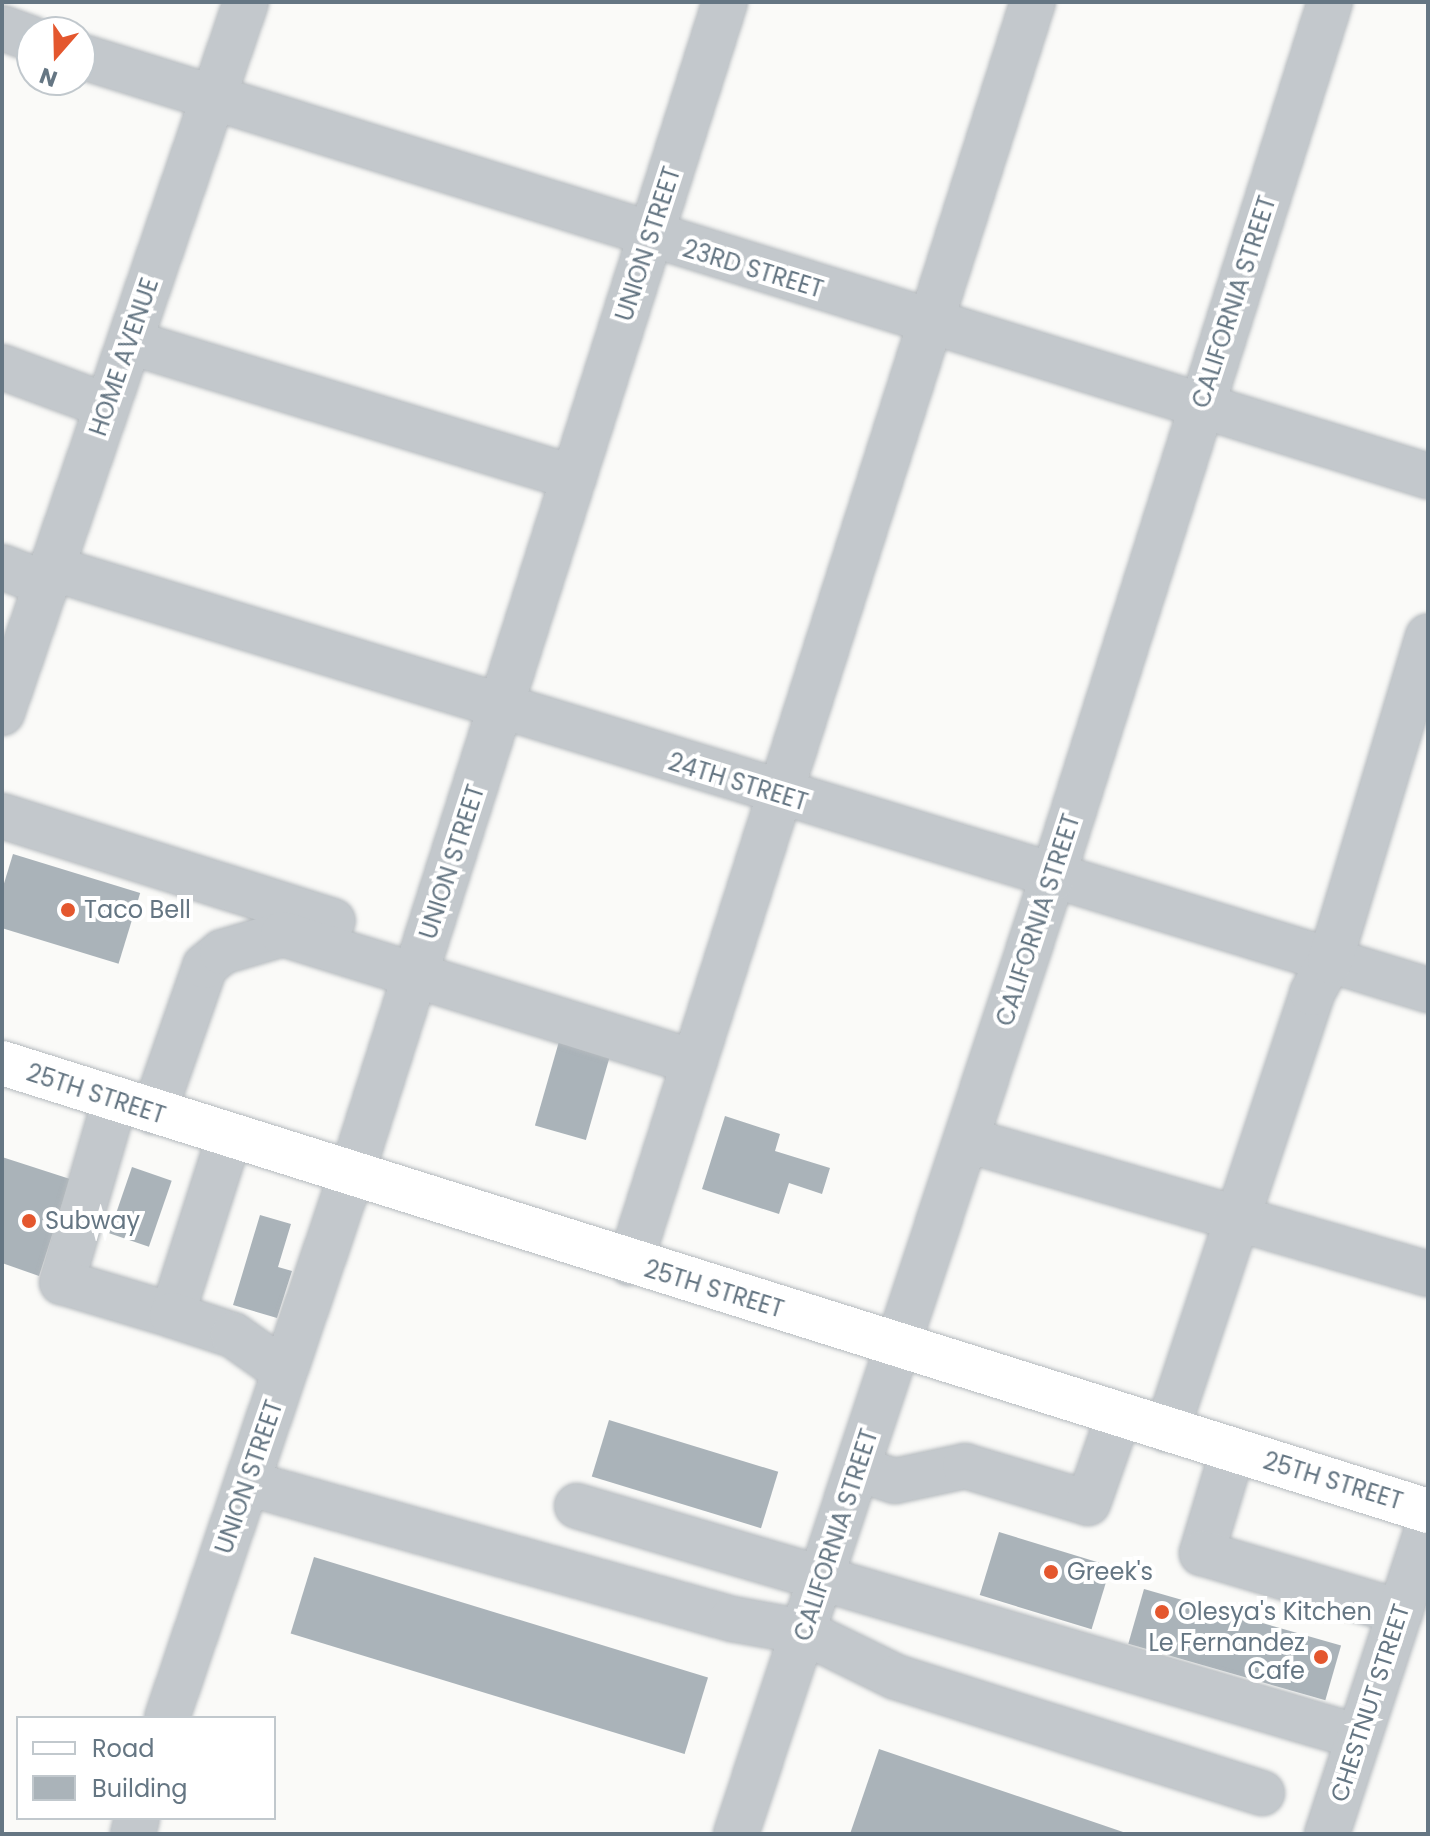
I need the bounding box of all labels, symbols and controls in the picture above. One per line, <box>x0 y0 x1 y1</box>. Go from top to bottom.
north arrow <box>16 16 96 96</box>
text: N <box>35 60 61 95</box>
street label: UNION STREET <box>610 163 686 325</box>
street label: CALIFORNIA STREET <box>1186 192 1282 412</box>
street label: 23RD STREET <box>679 234 827 304</box>
street label: HOME AVENUE <box>84 274 164 440</box>
street label: 24TH STREET <box>665 747 811 817</box>
street label: UNION STREET <box>414 781 490 943</box>
street label: CALIFORNIA STREET <box>990 810 1086 1030</box>
place label: Taco Bell <box>84 896 191 924</box>
marker: Taco Bell <box>59 901 77 919</box>
street label: 25TH STREET <box>23 1058 169 1130</box>
place label: Subway <box>45 1207 140 1235</box>
marker: Subway <box>20 1212 38 1230</box>
street label: 25TH STREET <box>641 1254 787 1324</box>
street label: UNION STREET <box>209 1396 289 1558</box>
street label: CALIFORNIA STREET <box>788 1425 884 1645</box>
street label: 25TH STREET <box>1260 1446 1406 1516</box>
place label: Greek's <box>1067 1558 1153 1586</box>
marker: Greek's <box>1042 1563 1060 1581</box>
place label: Olesya's Kitchen <box>1178 1598 1372 1626</box>
street label: CHESTNUT STREET <box>1324 1600 1416 1806</box>
marker: Olesya's Kitchen <box>1153 1603 1171 1621</box>
place label: Le Fernandez Cafe <box>1148 1629 1305 1685</box>
marker: Le Fernandez Cafe <box>1312 1648 1330 1666</box>
legend <box>16 1716 276 1820</box>
text: Road <box>92 1732 154 1765</box>
text: Building <box>92 1772 188 1805</box>

